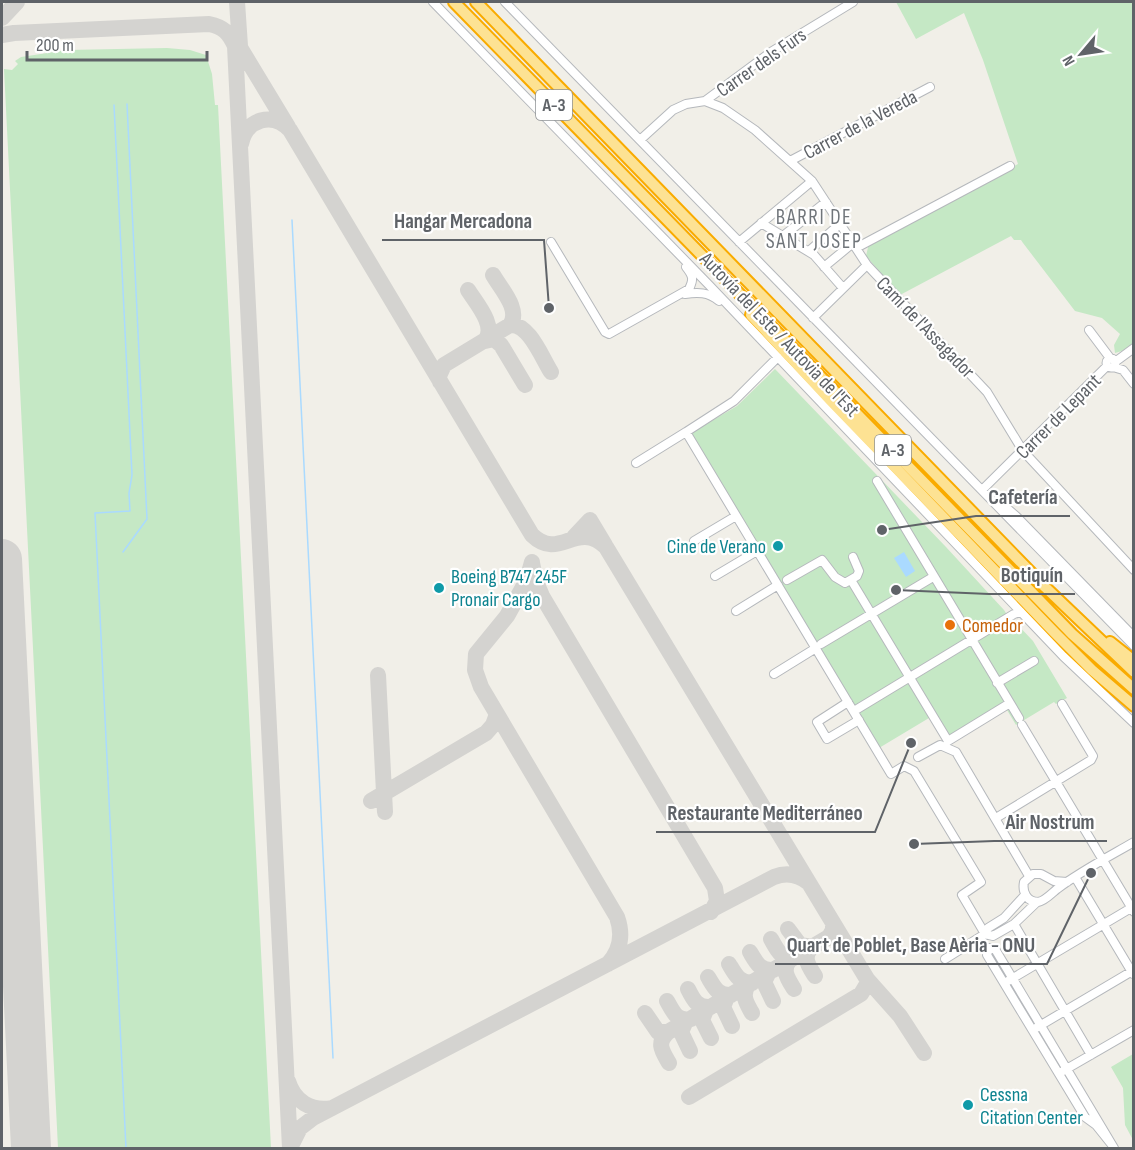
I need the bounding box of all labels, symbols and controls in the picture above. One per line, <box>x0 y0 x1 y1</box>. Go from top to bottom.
street label: Carrer dels Furs <box>712 23 811 103</box>
scale bar <box>27 24 207 62</box>
north arrow <box>1051 24 1111 84</box>
text: 200 m <box>36 35 74 56</box>
text: N <box>1059 52 1080 69</box>
street label: Carrer de la Vereda <box>800 85 921 165</box>
road number: A-3 <box>536 90 572 120</box>
callout: Hangar Mercadona <box>382 201 544 240</box>
district label: BARRI DE SANT JOSEP <box>766 205 862 254</box>
text: Hangar Mercadona <box>394 209 532 234</box>
street label: Autovía del Este / Autovia de l'Est <box>694 247 864 422</box>
street label: Camí de l'Assagador <box>871 272 980 383</box>
street label: Carrer de Lepant <box>1011 369 1106 464</box>
road number: A-3 <box>875 435 911 465</box>
callout: Cafetería <box>976 477 1070 516</box>
text: Cafetería <box>988 485 1058 510</box>
place label: Cine de Verano <box>667 535 766 559</box>
marker: Cine de Verano <box>771 539 785 553</box>
callout: Botiquín <box>989 555 1075 594</box>
text: Botiquín <box>1001 563 1063 588</box>
place label: Boeing B747 245F Pronair Cargo <box>451 565 567 612</box>
marker: Boeing B747 245F Pronair Cargo <box>432 581 446 595</box>
place label: Comedor <box>962 614 1023 638</box>
marker: Comedor <box>943 618 957 632</box>
callout: Restaurante Mediterráneo <box>656 793 875 832</box>
text: Restaurante Mediterráneo <box>667 801 863 826</box>
callout: Air Nostrum <box>994 802 1107 841</box>
text: Air Nostrum <box>1005 810 1094 835</box>
callout: Quart de Poblet, Base Aèria - ONU <box>775 925 1047 964</box>
text: Quart de Poblet, Base Aèria - ONU <box>787 933 1035 958</box>
place label: Cessna Citation Center <box>980 1083 1083 1130</box>
marker: Cessna Citation Center <box>961 1098 975 1112</box>

